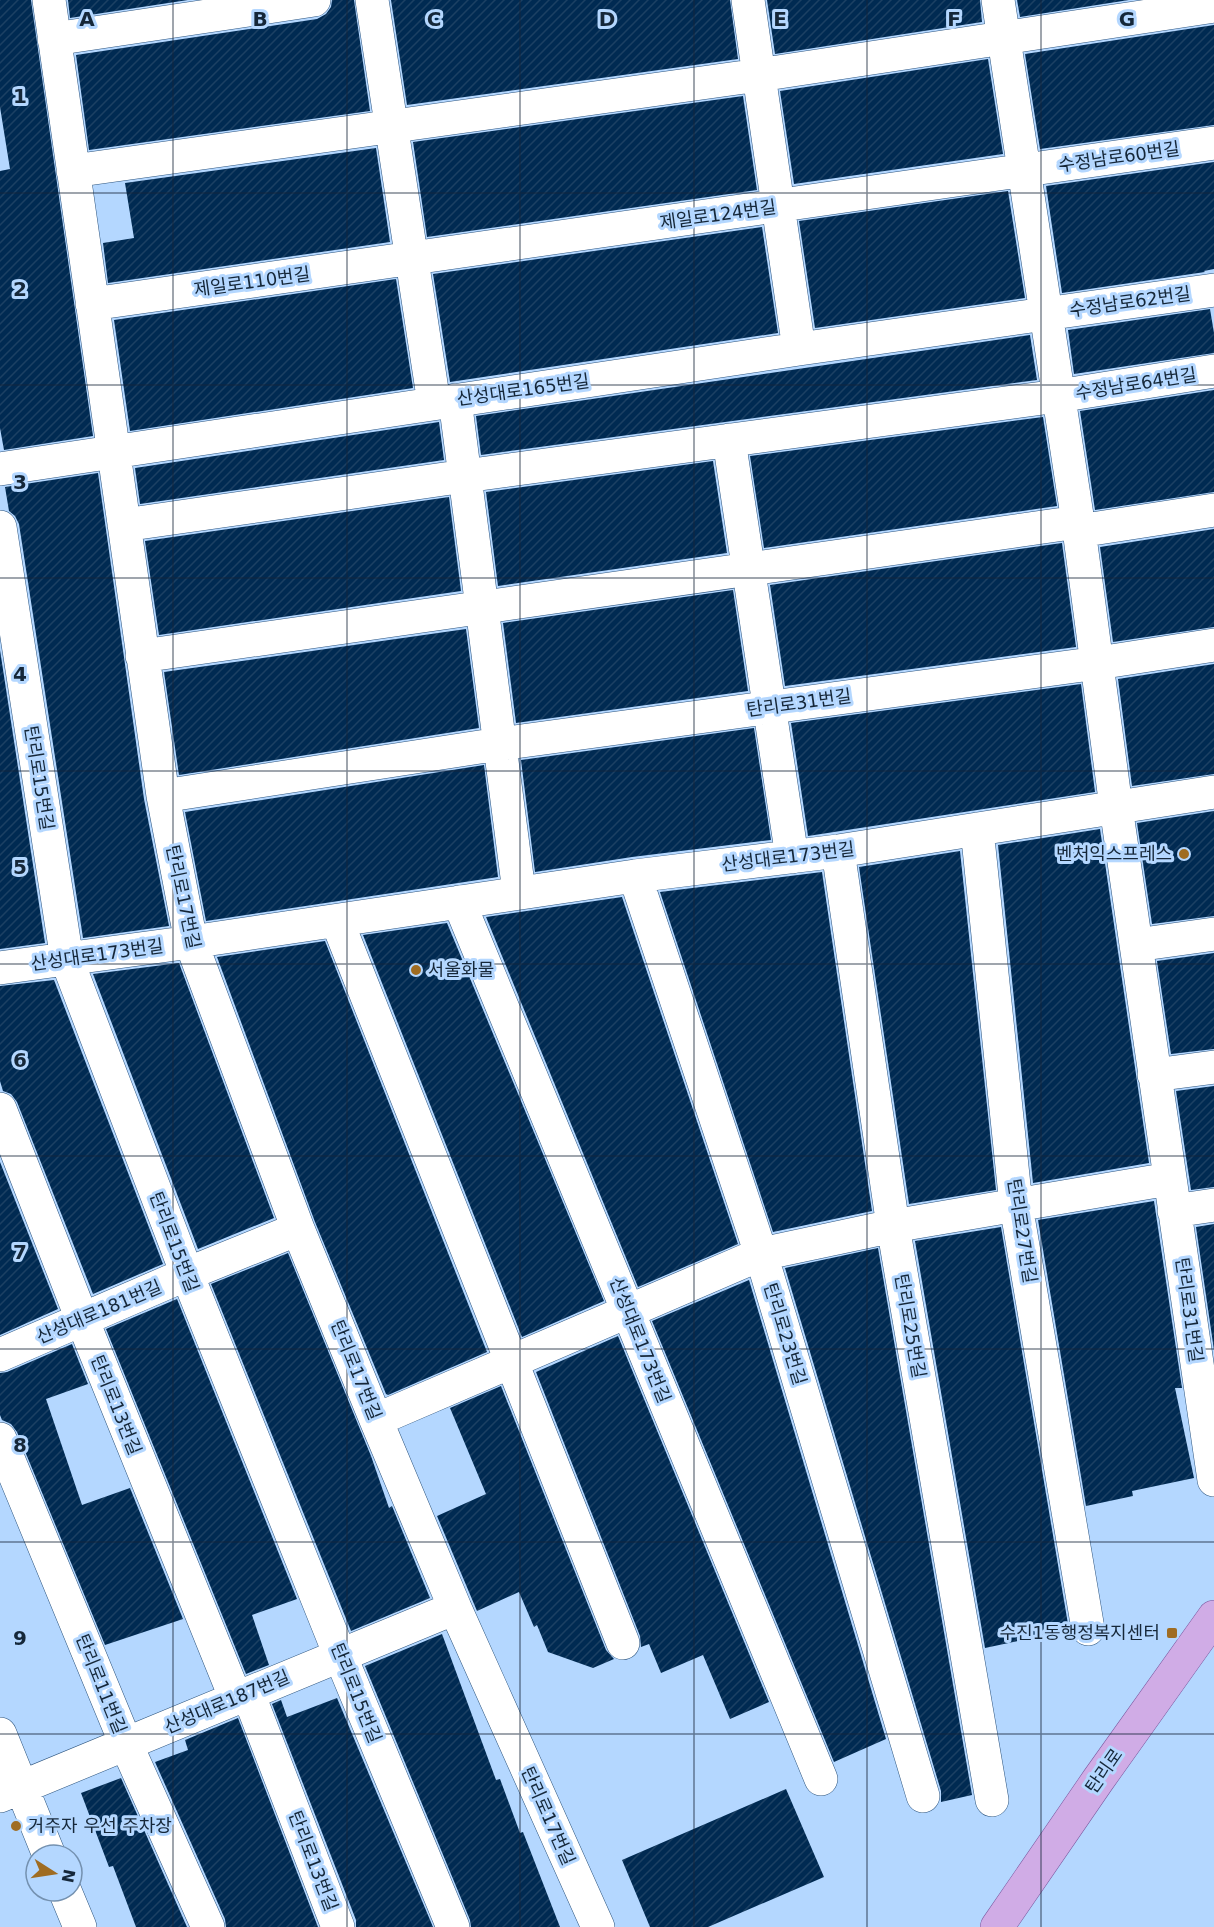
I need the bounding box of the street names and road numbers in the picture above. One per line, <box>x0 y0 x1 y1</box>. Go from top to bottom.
street label: 수정남로60번길 <box>1057 138 1181 175</box>
street label: 제일로124번길 <box>658 196 777 233</box>
street label: 제일로110번길 <box>192 263 311 300</box>
street label: 수정남로62번길 <box>1068 283 1192 320</box>
street label: 수정남로64번길 <box>1074 364 1198 403</box>
street label: 산성대로165번길 <box>455 370 591 409</box>
street label: 탄리로31번길 <box>745 685 853 720</box>
street label: 탄리로15번길 <box>21 724 58 832</box>
street label: 산성대로173번길 <box>720 838 856 875</box>
street label: 탄리로17번길 <box>162 843 205 951</box>
street label: 산성대로173번길 <box>29 935 165 974</box>
street label: 탄리로27번길 <box>1004 1177 1041 1285</box>
street label: 탄리로15번길 <box>146 1189 203 1295</box>
street label: 탄리로31번길 <box>1172 1256 1207 1364</box>
street label: 탄리로25번길 <box>891 1272 930 1380</box>
street label: 산성대로173번길 <box>606 1274 675 1406</box>
street label: 산성대로181번길 <box>33 1276 164 1347</box>
street label: 탄리로23번길 <box>760 1280 811 1387</box>
street label: 탄리로17번길 <box>327 1317 386 1423</box>
street label: 탄리로13번길 <box>87 1352 146 1458</box>
street label: 탄리로11번길 <box>72 1631 131 1737</box>
street label: 탄리로15번길 <box>327 1640 386 1746</box>
street label: 산성대로187번길 <box>161 1666 292 1737</box>
street label: 탄리로 <box>1081 1744 1126 1797</box>
street label: 탄리로17번길 <box>517 1763 580 1868</box>
street label: 탄리로13번길 <box>285 1808 342 1914</box>

